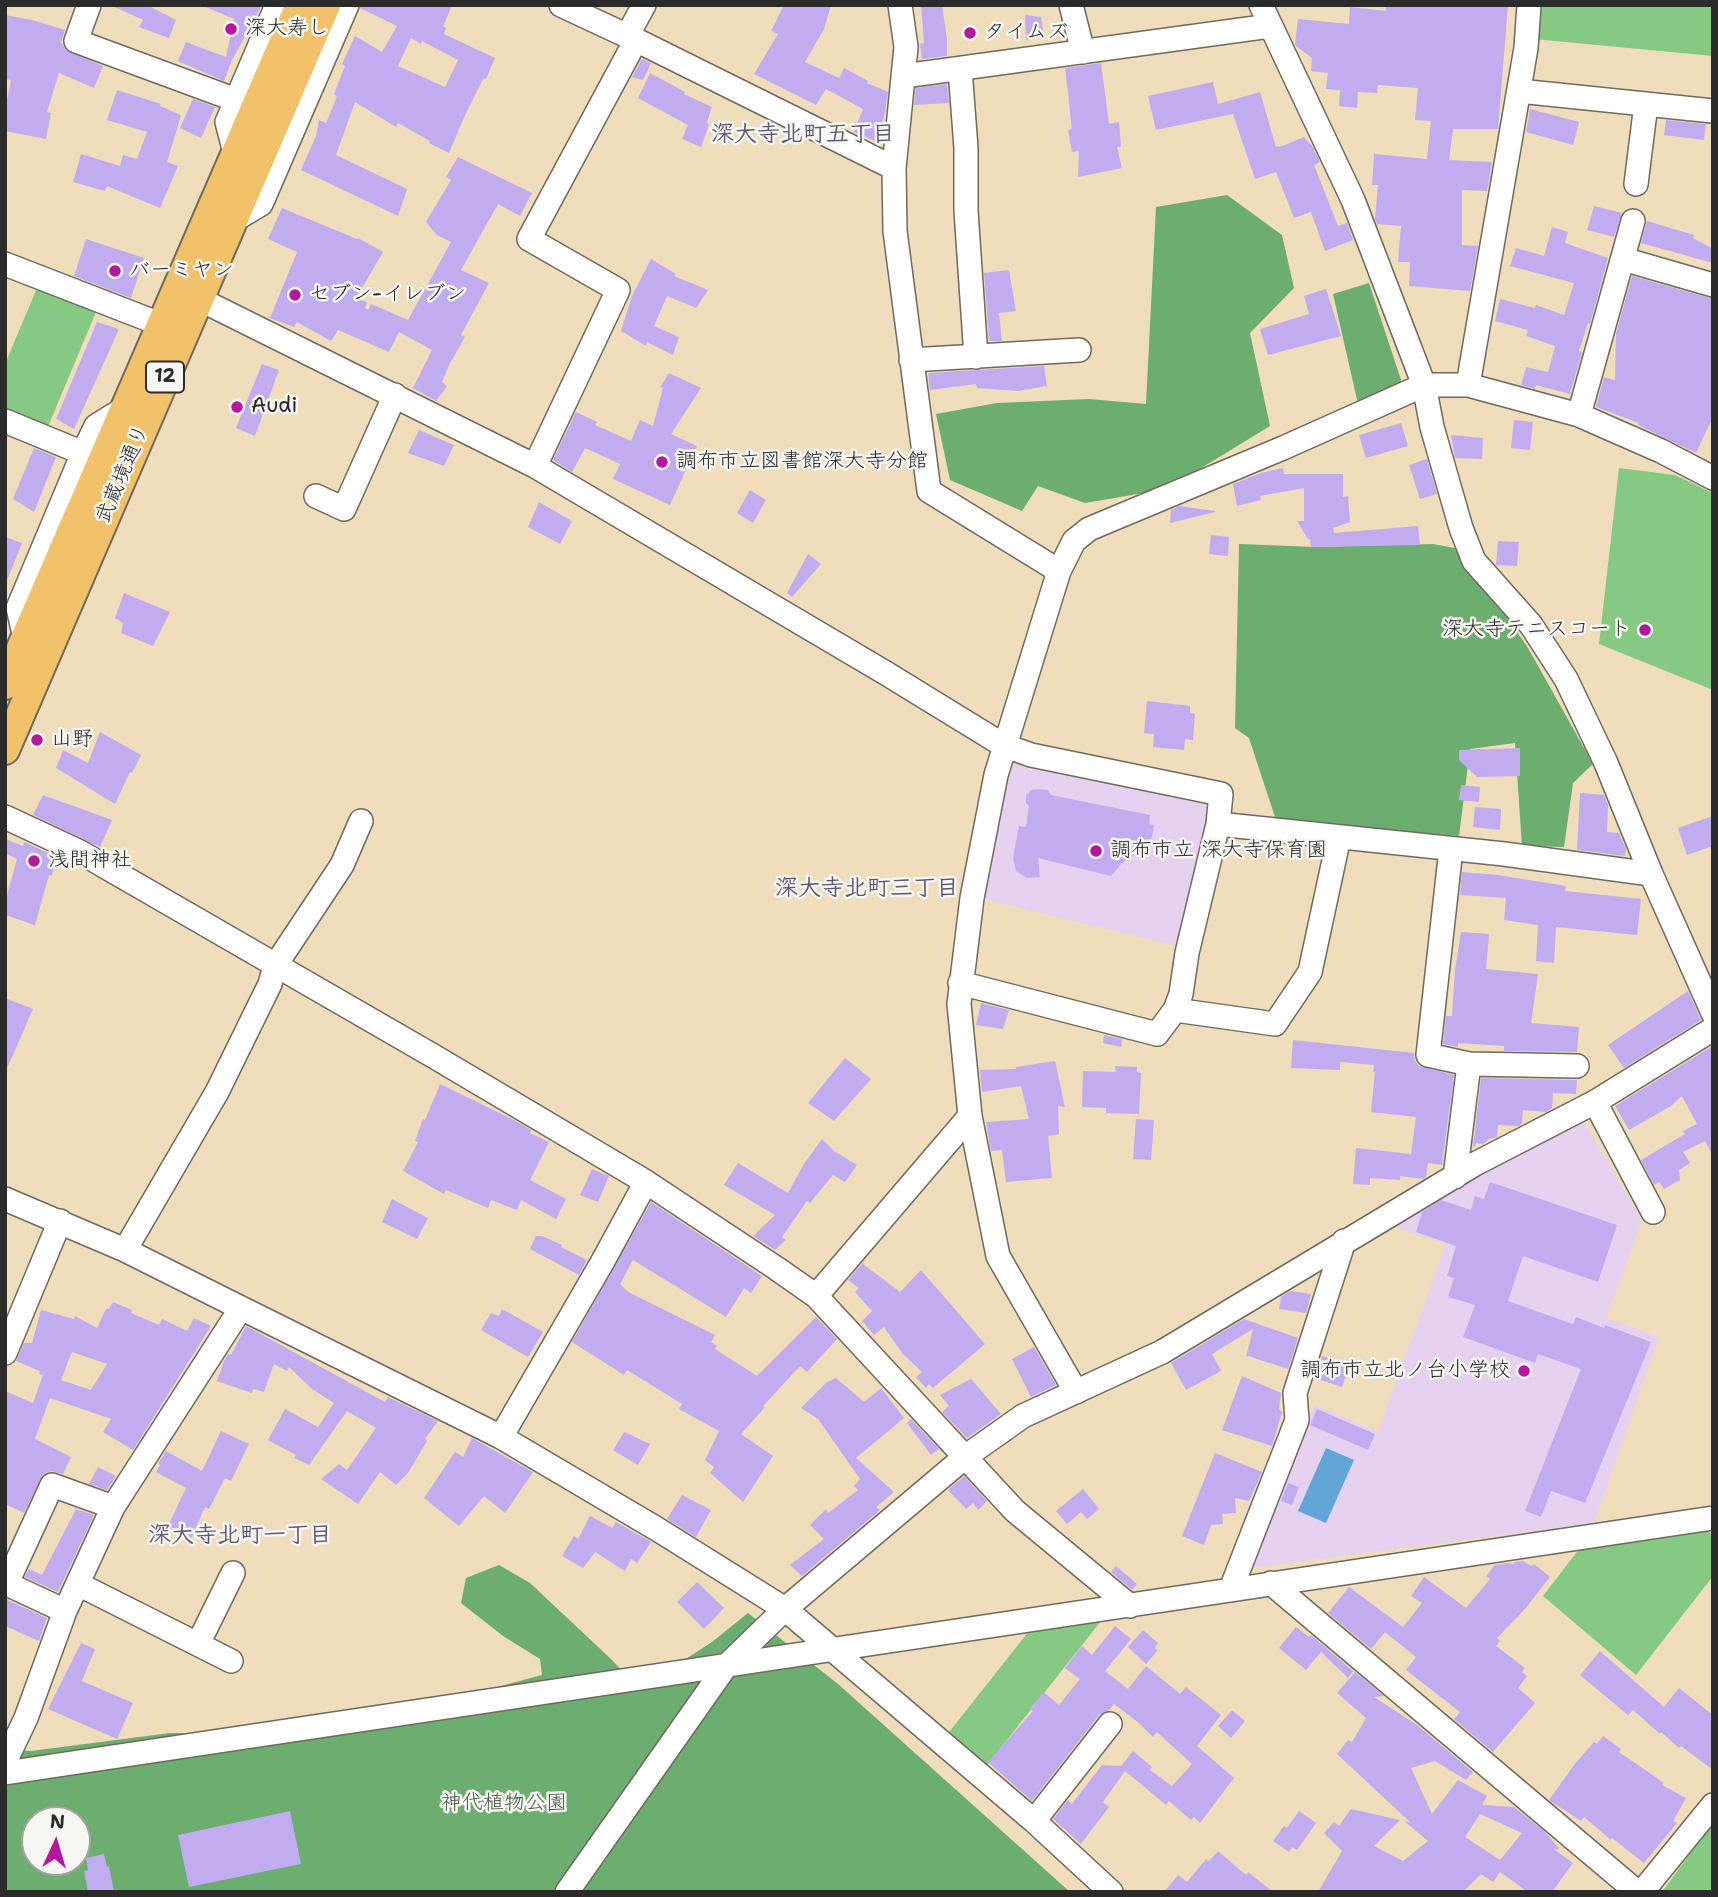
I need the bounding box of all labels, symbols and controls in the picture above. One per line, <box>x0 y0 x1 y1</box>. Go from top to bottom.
place label: 深大寿し <box>245 16 329 42</box>
place label: タイムズ <box>984 20 1068 46</box>
marker: 深大寿し <box>223 21 239 37</box>
marker: タイムズ <box>962 25 978 41</box>
district label: 深大寺北町五丁目 <box>711 121 895 149</box>
place label: バーミヤン <box>129 258 234 284</box>
marker: バーミヤン <box>107 263 123 279</box>
place label: セブン-イレブン <box>309 282 466 308</box>
marker: セブン-イレブン <box>287 287 303 303</box>
road number: 12 <box>146 362 184 392</box>
place label: Audi <box>251 394 297 420</box>
marker: Audi <box>229 399 245 415</box>
street label: 武蔵境通り <box>91 421 155 527</box>
place label: 調布市立図書館深大寺分館 <box>676 449 928 475</box>
marker: 調布市立図書館深大寺分館 <box>654 454 670 470</box>
place label: 深大寺テニスコート <box>1442 617 1631 643</box>
marker: 深大寺テニスコート <box>1637 622 1653 638</box>
place label: 山野 <box>51 727 93 753</box>
marker: 山野 <box>29 732 45 748</box>
place label: 調布市立 深大寺保育園 <box>1110 838 1327 864</box>
marker: 調布市立 深大寺保育園 <box>1088 843 1104 859</box>
place label: 浅間神社 <box>48 848 132 874</box>
marker: 浅間神社 <box>26 853 42 869</box>
district label: 深大寺北町三丁目 <box>775 875 959 903</box>
place label: 調布市立北ノ台小学校 <box>1300 1358 1510 1384</box>
marker: 調布市立北ノ台小学校 <box>1516 1363 1532 1379</box>
district label: 深大寺北町一丁目 <box>148 1522 332 1550</box>
park label: 神代植物公園 <box>441 1791 567 1817</box>
north arrow <box>21 1806 91 1876</box>
text: N <box>49 1809 66 1835</box>

